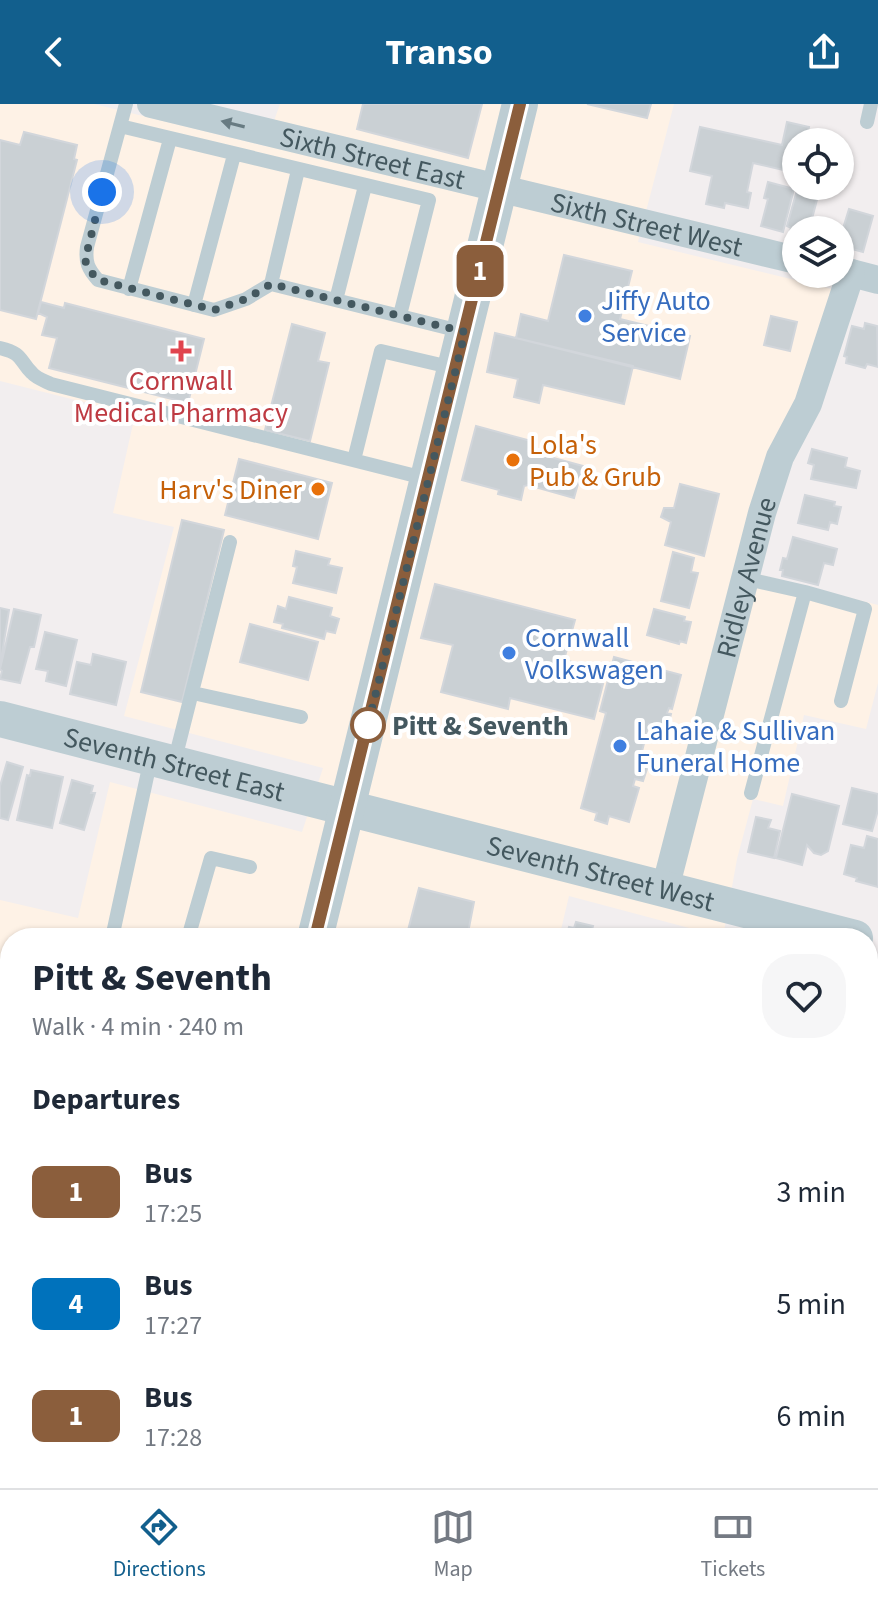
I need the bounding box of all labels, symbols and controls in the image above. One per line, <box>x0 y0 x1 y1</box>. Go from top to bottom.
text: Transo <box>385 27 493 78</box>
icon: back <box>32 30 76 74</box>
icon: share <box>802 30 846 74</box>
street label: Sixth Street East <box>276 117 470 200</box>
one-way arrow <box>220 118 245 130</box>
map controls <box>782 128 854 288</box>
button: locate <box>782 128 854 200</box>
your location <box>82 172 122 212</box>
street label: Sixth Street West <box>546 182 747 268</box>
button: layers <box>782 216 854 288</box>
line badge: 1 <box>454 245 506 297</box>
text: 1 <box>473 251 487 291</box>
place label: Jiffy Auto Service <box>601 281 711 353</box>
marker: Jiffy Auto Service <box>576 307 594 325</box>
marker: Cornwall Medical Pharmacy <box>172 342 190 360</box>
place label: Cornwall Medical Pharmacy <box>74 361 288 433</box>
place label: Lola's Pub & Grub <box>529 425 662 497</box>
marker: Lola's Pub & Grub <box>504 451 522 469</box>
place label: Harv's Diner <box>159 470 302 510</box>
marker: Harv's Diner <box>309 480 327 498</box>
street label: Ridley Avenue <box>706 492 787 662</box>
place label: Cornwall Volkswagen <box>525 618 664 690</box>
marker: Cornwall Volkswagen <box>500 644 518 662</box>
place label: Pitt & Seventh <box>392 706 569 746</box>
marker: Pitt & Seventh <box>351 708 385 742</box>
place label: Lahaie & Sullivan Funeral Home <box>636 711 835 783</box>
street label: Seventh Street East <box>59 717 289 812</box>
marker: Lahaie & Sullivan Funeral Home <box>611 737 629 755</box>
street label: Seventh Street West <box>482 825 719 922</box>
text: Pitt & Seventh <box>32 951 272 1005</box>
button: heart <box>762 954 846 1038</box>
text: Walk · 4 min · 240 m <box>32 1008 244 1045</box>
text: Departures <box>32 1078 180 1121</box>
text: Bus <box>144 1152 192 1195</box>
text: 3 min <box>776 1171 846 1214</box>
text: 1 <box>69 1172 83 1212</box>
text: 17:25 <box>144 1195 202 1232</box>
text: Bus <box>144 1264 192 1307</box>
text: 5 min <box>776 1283 846 1326</box>
text: 4 <box>69 1284 83 1324</box>
text: 17:27 <box>144 1307 202 1344</box>
text: Bus <box>144 1376 192 1419</box>
text: 6 min <box>776 1395 846 1438</box>
text: 1 <box>69 1396 83 1436</box>
text: 17:28 <box>144 1419 202 1456</box>
tab: Directions <box>113 1505 206 1585</box>
tab: Map <box>431 1505 475 1585</box>
tab: Tickets <box>700 1505 765 1585</box>

